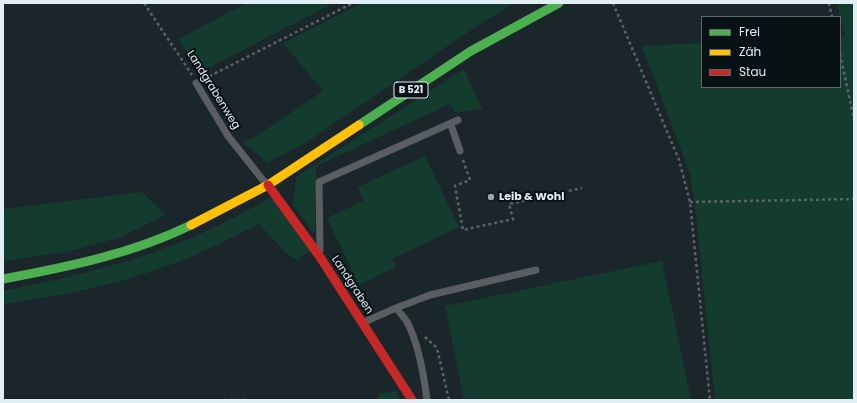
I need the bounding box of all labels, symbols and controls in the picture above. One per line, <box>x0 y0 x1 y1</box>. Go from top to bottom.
legend <box>701 16 841 88</box>
text: Frei <box>739 23 760 40</box>
text: Zäh <box>739 43 761 60</box>
street label: Landgrabenweg <box>184 48 242 132</box>
text: Stau <box>739 63 766 80</box>
road number: B 521 <box>394 82 428 98</box>
place label: Leib & Wohl <box>499 190 564 204</box>
marker: Leib & Wohl <box>486 192 496 202</box>
street label: Landgraben <box>328 253 376 317</box>

